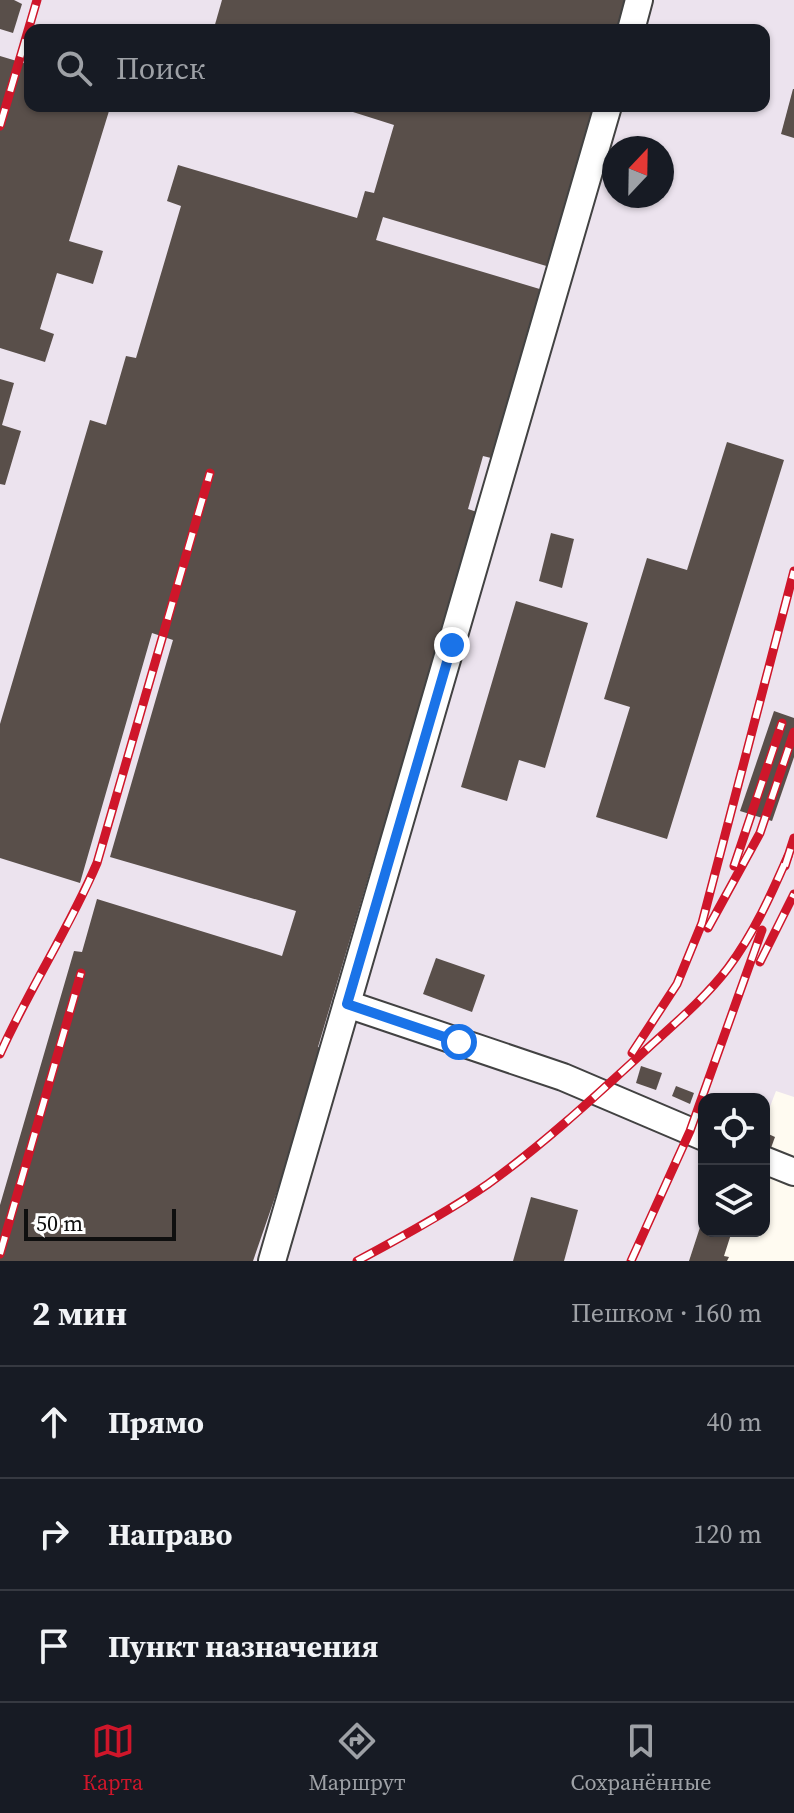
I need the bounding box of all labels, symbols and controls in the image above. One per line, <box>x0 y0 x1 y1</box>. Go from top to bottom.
search box <box>24 24 770 112</box>
icon: search <box>52 46 96 90</box>
text: Поиск <box>116 48 205 89</box>
north arrow <box>602 136 674 208</box>
route end <box>434 627 470 663</box>
route start <box>441 1024 477 1060</box>
map controls <box>698 1093 770 1237</box>
button: locate <box>698 1093 770 1165</box>
button: layers <box>698 1165 770 1237</box>
scale bar <box>24 1205 176 1241</box>
text: 50 m <box>36 1208 83 1238</box>
text: 2 мин <box>32 1290 127 1336</box>
text: Пешком · 160 m <box>571 1295 762 1331</box>
icon: ahead <box>32 1400 76 1444</box>
text: Прямо <box>108 1402 204 1443</box>
text: 40 m <box>707 1404 762 1440</box>
icon: right <box>32 1512 76 1556</box>
text: Направо <box>108 1514 232 1555</box>
text: 120 m <box>694 1516 762 1552</box>
icon: arrive <box>32 1624 76 1668</box>
text: Пункт назначения <box>108 1626 378 1667</box>
tab: Карта <box>83 1719 143 1797</box>
tab: Маршрут <box>308 1719 406 1797</box>
tab: Сохранённые <box>571 1719 711 1797</box>

